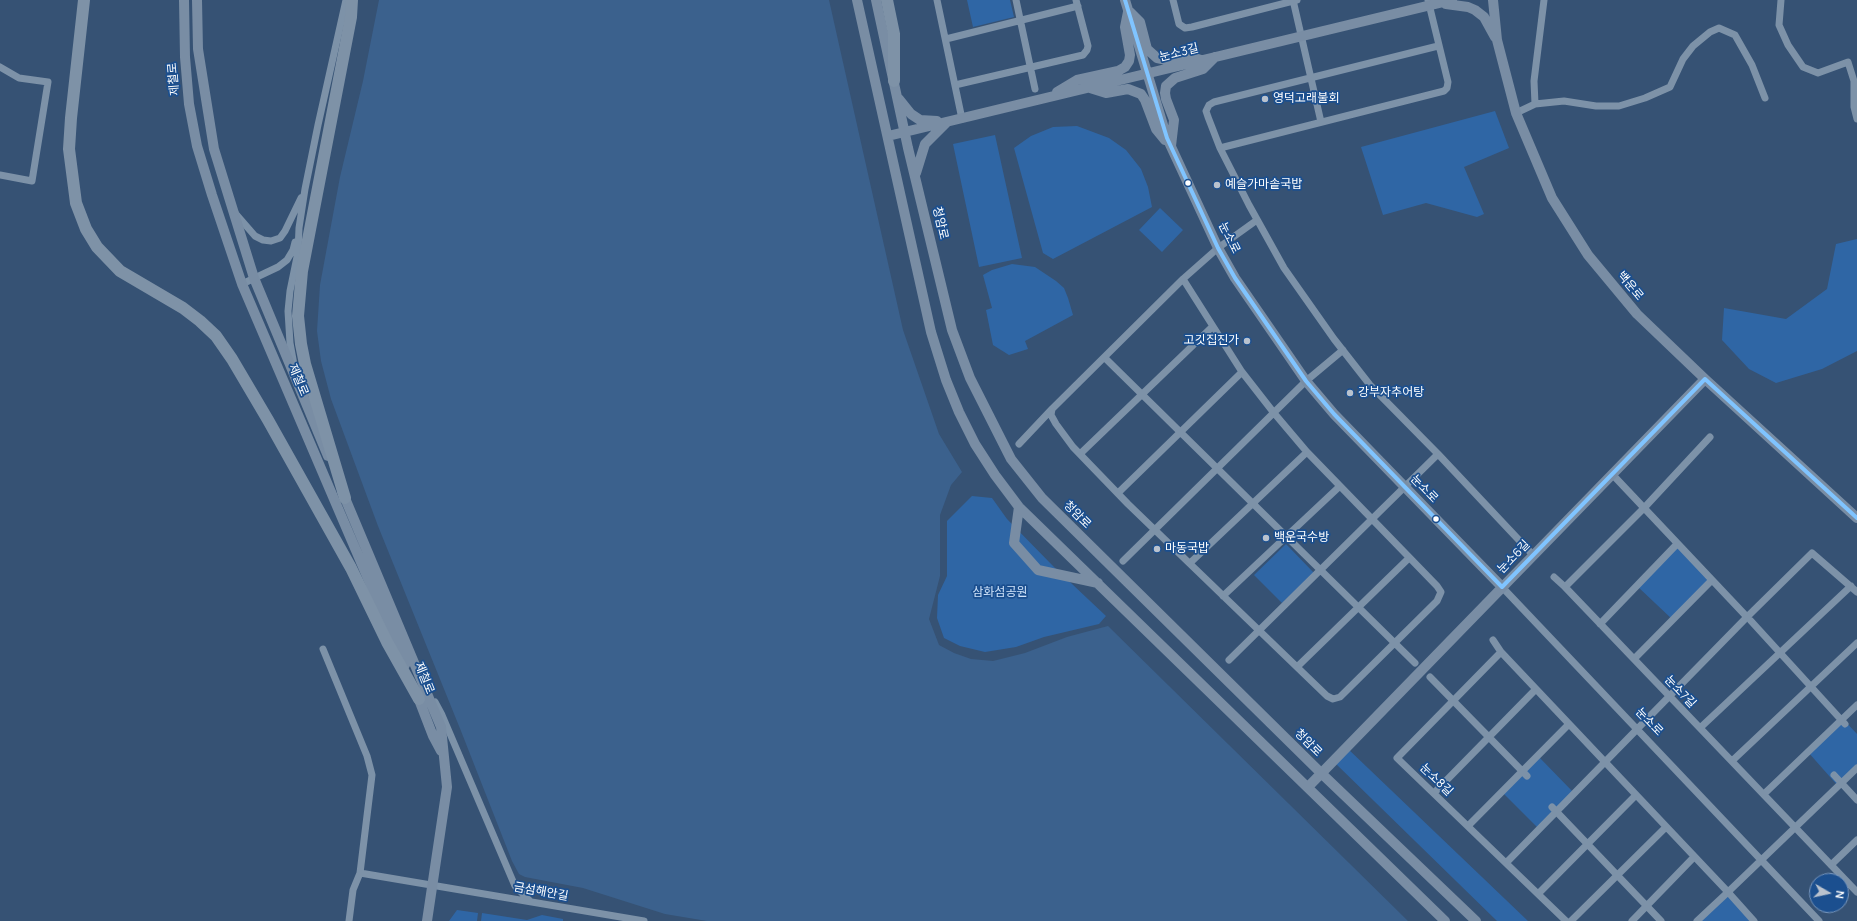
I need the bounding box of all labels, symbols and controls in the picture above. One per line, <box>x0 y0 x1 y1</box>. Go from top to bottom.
street label: 눈소3길 <box>1158 41 1200 65</box>
street label: 제철로 <box>165 62 183 96</box>
place label: 영덕고래불회 <box>1273 92 1339 106</box>
marker: 영덕고래불회 <box>1260 94 1270 104</box>
unlabelled marker <box>1183 178 1193 188</box>
place label: 예슬가마솥국밥 <box>1225 178 1302 192</box>
marker: 예슬가마솥국밥 <box>1212 180 1222 190</box>
street label: 청암로 <box>929 205 951 241</box>
street label: 눈소로 <box>1215 220 1243 256</box>
street label: 백운로 <box>1614 269 1646 303</box>
place label: 고깃집진가 <box>1184 334 1239 348</box>
marker: 고깃집진가 <box>1242 336 1252 346</box>
street label: 제철로 <box>285 362 311 398</box>
place label: 강부자추어탕 <box>1358 386 1424 400</box>
marker: 강부자추어탕 <box>1345 388 1355 398</box>
street label: 눈소로 <box>1407 472 1441 506</box>
street label: 청암로 <box>1060 498 1094 532</box>
unlabelled marker <box>1431 514 1441 524</box>
place label: 백운국수방 <box>1274 531 1329 545</box>
marker: 백운국수방 <box>1261 533 1271 543</box>
street label: 눈소6길 <box>1495 537 1533 577</box>
place label: 마동국밥 <box>1165 542 1209 556</box>
marker: 마동국밥 <box>1152 544 1162 554</box>
park label: 삼화섬공원 <box>972 586 1028 600</box>
street label: 제철로 <box>411 660 437 696</box>
street label: 눈소7길 <box>1661 673 1699 711</box>
street label: 눈소로 <box>1632 705 1666 739</box>
street label: 청암로 <box>1291 726 1325 760</box>
street label: 눈소8길 <box>1417 761 1455 799</box>
north arrow <box>1809 873 1849 913</box>
street label: 금섬해안길 <box>513 880 569 904</box>
text: N <box>1832 890 1848 900</box>

